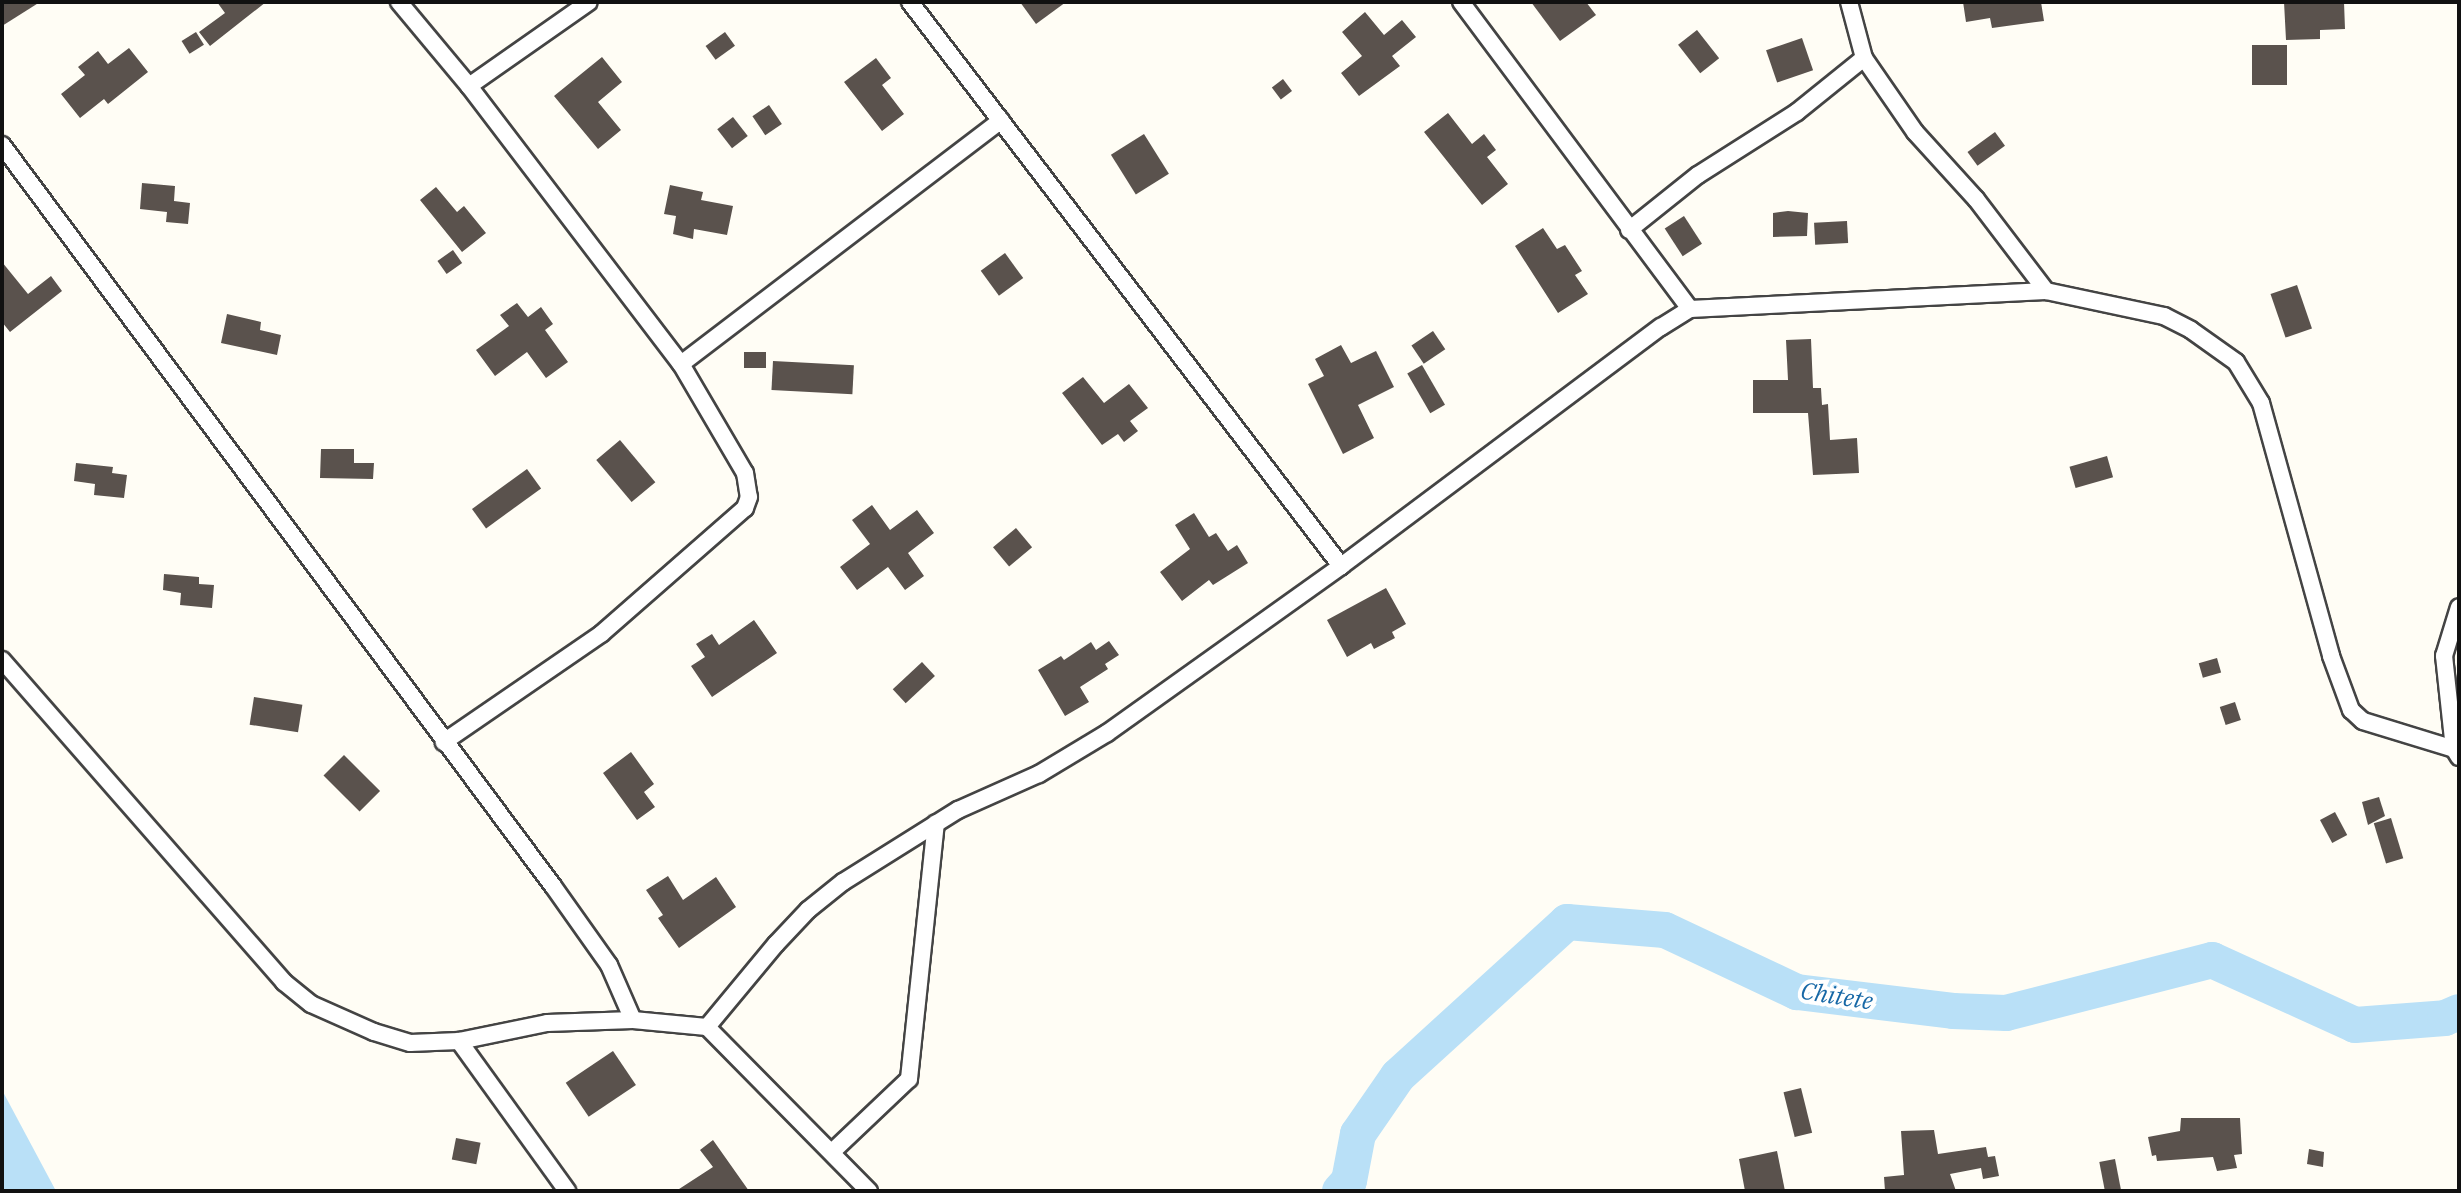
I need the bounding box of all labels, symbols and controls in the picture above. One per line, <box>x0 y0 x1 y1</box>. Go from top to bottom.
water label: Chitete <box>1799 976 1875 1016</box>

